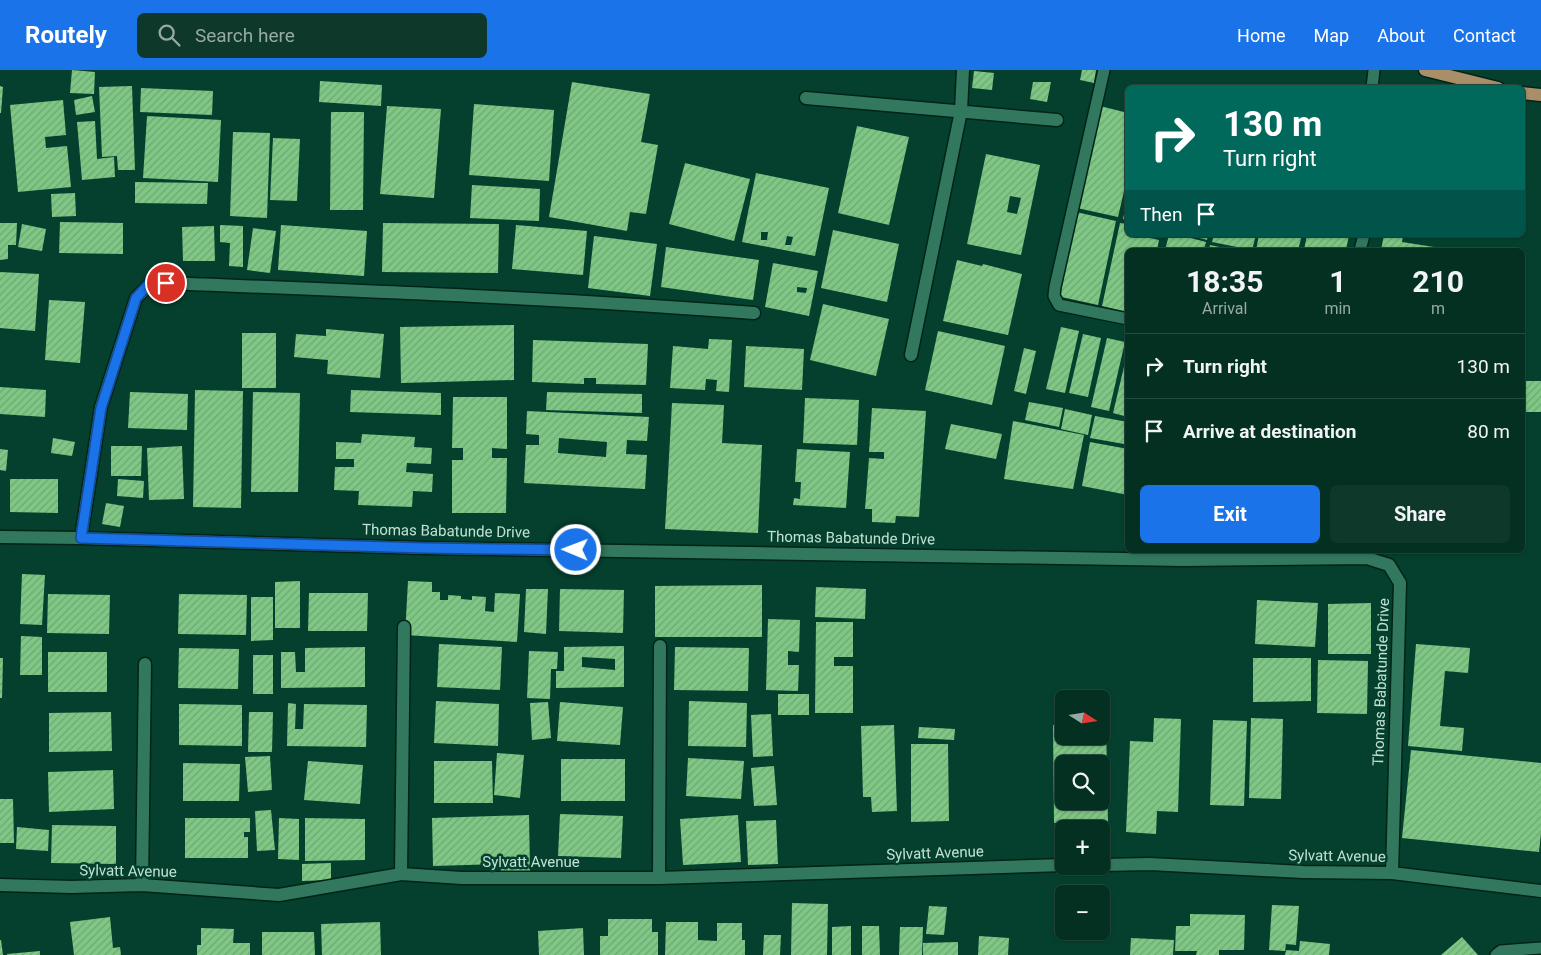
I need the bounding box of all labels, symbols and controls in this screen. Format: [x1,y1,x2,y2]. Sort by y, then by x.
search box [137,13,487,58]
text: Routely [25,21,107,49]
icon: search [155,21,183,49]
text: Search here [195,24,295,47]
text: Home [1237,25,1286,46]
text: Map [1314,25,1349,46]
text: About [1377,25,1425,46]
text: Contact [1453,25,1516,46]
text: 130 m [1223,104,1322,145]
icon: right [1140,105,1205,170]
text: Turn right [1223,146,1317,171]
icon: arrive [1192,200,1220,228]
text: Then [1140,203,1182,226]
pin [145,262,187,304]
text: 18:35 [1186,264,1263,299]
text: 1 [1329,264,1346,299]
text: 210 [1412,264,1464,299]
icon: arrive [152,269,180,297]
text: Arrival [1202,299,1247,318]
text: min [1324,299,1351,318]
text: m [1431,299,1445,318]
icon: right [1140,352,1168,380]
text: Turn right [1183,355,1267,378]
text: 130 m [1457,355,1510,378]
icon: arrive [1140,417,1168,445]
text: Arrive at destination [1183,420,1356,443]
text: 80 m [1467,420,1510,443]
button: Exit [1140,485,1320,543]
button: Share [1330,485,1510,543]
street label: Thomas Babatunde Drive [362,521,530,541]
position arrow [549,523,601,575]
street label: Thomas Babatunde Drive [767,528,935,548]
street label: Thomas Babatunde Drive [1369,598,1393,766]
north arrow [1055,690,1110,745]
map controls [1055,690,1110,940]
button: search [1055,755,1110,810]
button: + [1055,820,1110,875]
street label: Sylvatt Avenue [886,842,984,864]
street label: Sylvatt Avenue [1288,846,1386,866]
street label: Sylvatt Avenue [482,853,580,871]
street label: Sylvatt Avenue [79,861,177,881]
button: − [1055,885,1110,940]

